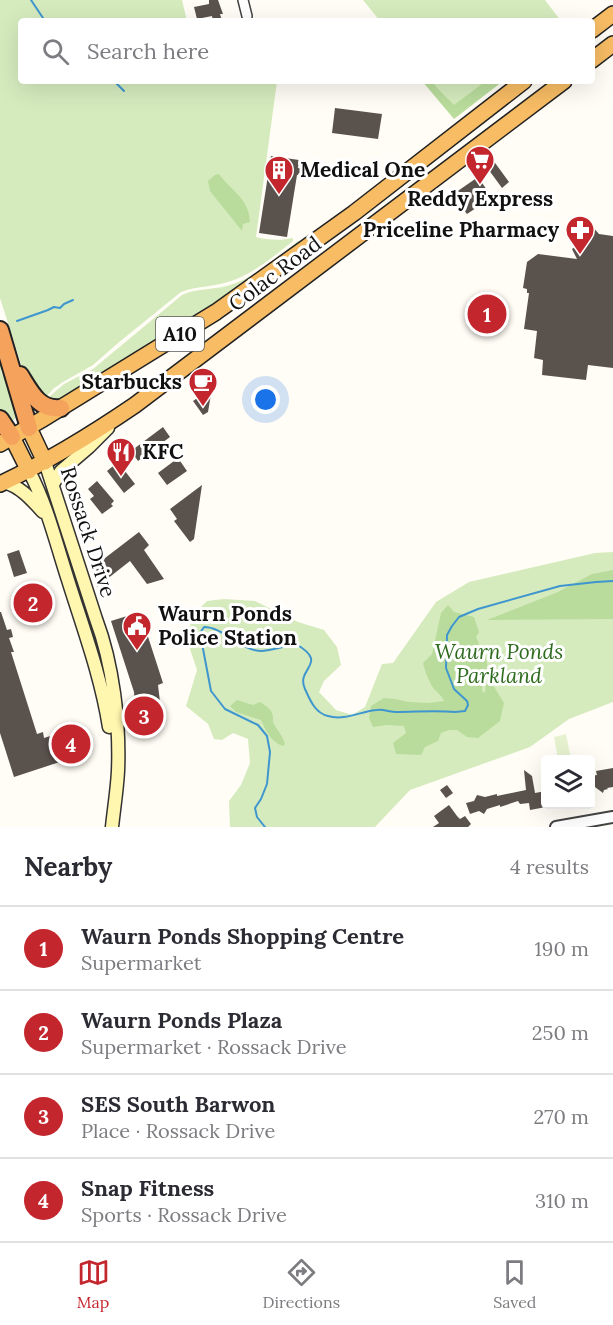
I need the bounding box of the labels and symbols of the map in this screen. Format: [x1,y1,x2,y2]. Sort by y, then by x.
supermarket icon: Reddy Express [464,144,496,186]
building icon: Medical One [263,154,295,196]
place label: Medical One [300,156,425,183]
place label: Reddy Express [407,185,553,212]
pharmacy icon: Priceline Pharmacy [564,214,596,256]
place label: Priceline Pharmacy [363,216,559,243]
street label: Colac Road [223,230,326,317]
pin: 1 [468,292,506,336]
road number: A10 [156,317,204,351]
cafe icon: Starbucks [187,366,219,408]
place label: Starbucks [81,368,182,395]
your location [251,385,280,414]
restaurant icon: KFC [105,436,137,478]
place label: KFC [142,438,184,465]
street label: Rossack Drive [55,463,122,601]
pin: 2 [14,580,52,626]
place label: Waurn Ponds Police Station [158,600,297,651]
public building icon: Waurn Ponds Police Station [121,610,153,652]
park label: Waurn Ponds Parkland [435,638,563,689]
pin: 3 [124,694,164,738]
pin: 4 [52,722,90,766]

